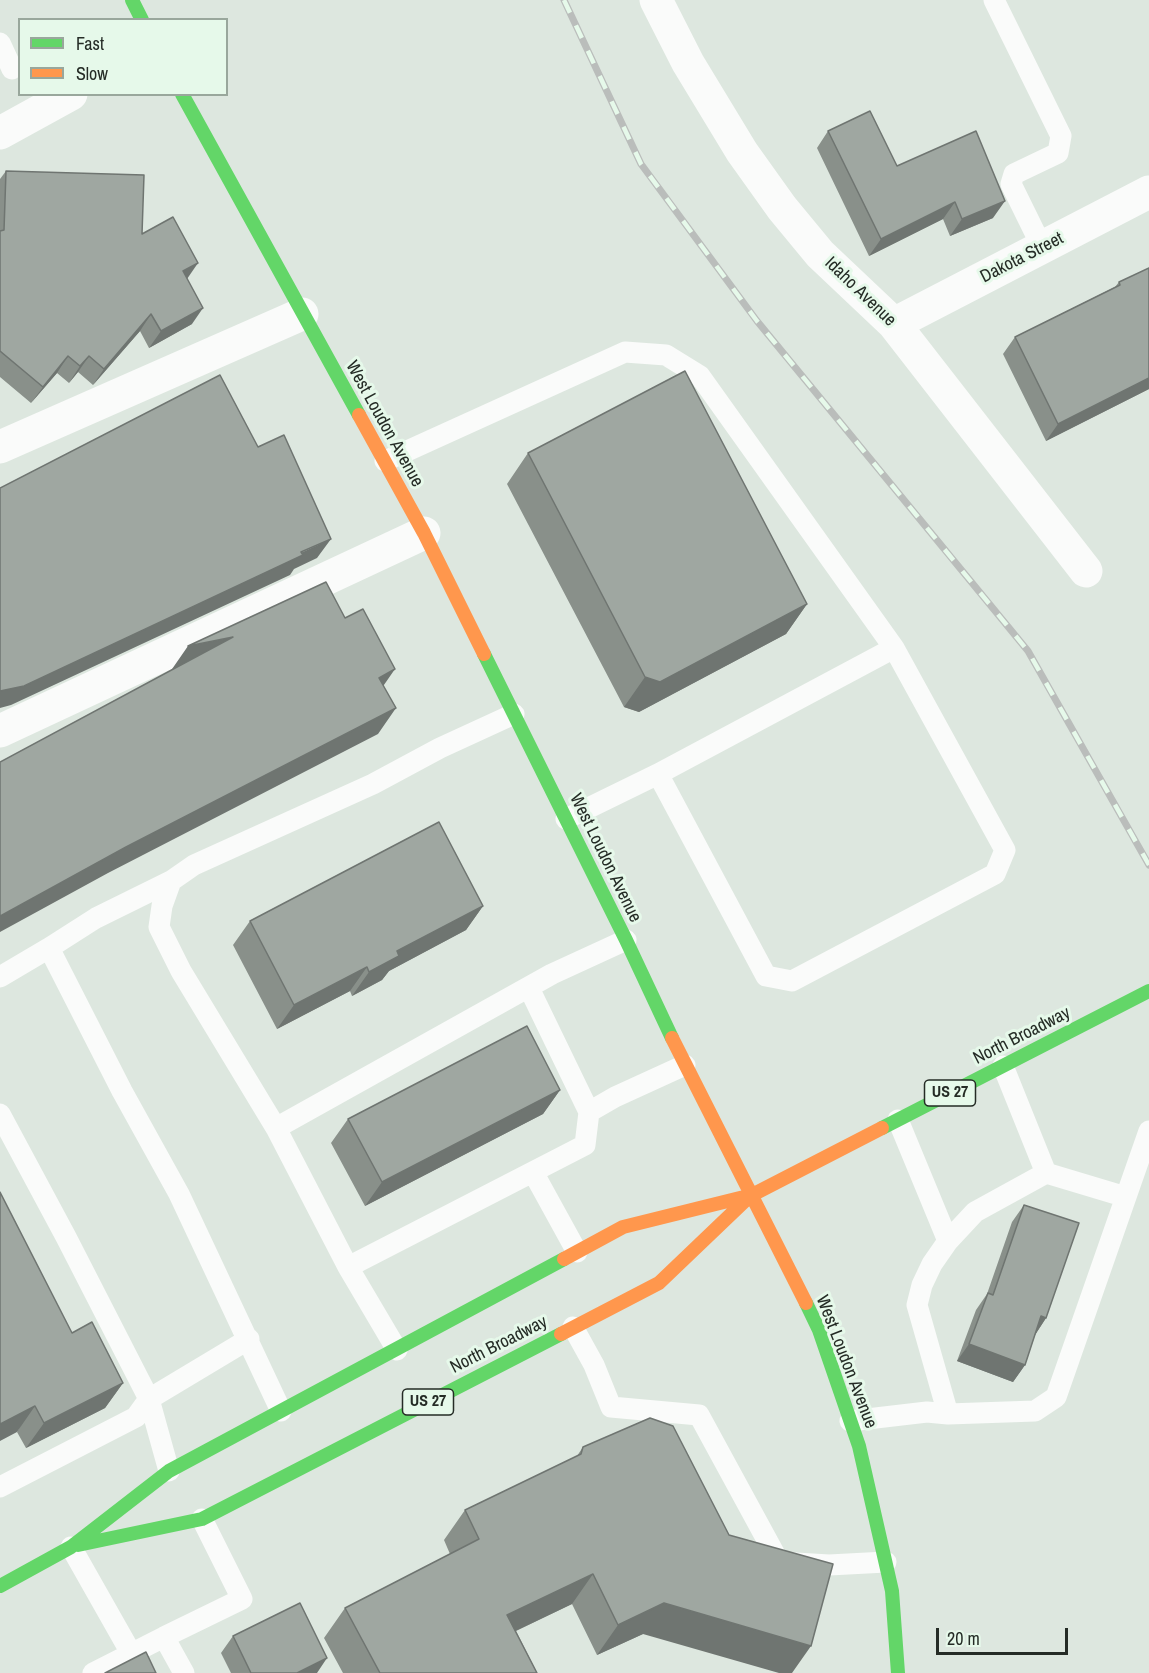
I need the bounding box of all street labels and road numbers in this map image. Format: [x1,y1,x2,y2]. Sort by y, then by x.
street label: Dakota Street [977,228,1067,288]
street label: Idaho Avenue [820,253,900,331]
street label: West Loudon Avenue [340,357,428,491]
street label: West Loudon Avenue [564,790,646,926]
street label: North Broadway [970,1002,1074,1070]
road number: US 27 [924,1080,976,1106]
street label: West Loudon Avenue [811,1292,881,1432]
street label: North Broadway [447,1311,551,1379]
road number: US 27 [402,1389,454,1415]

